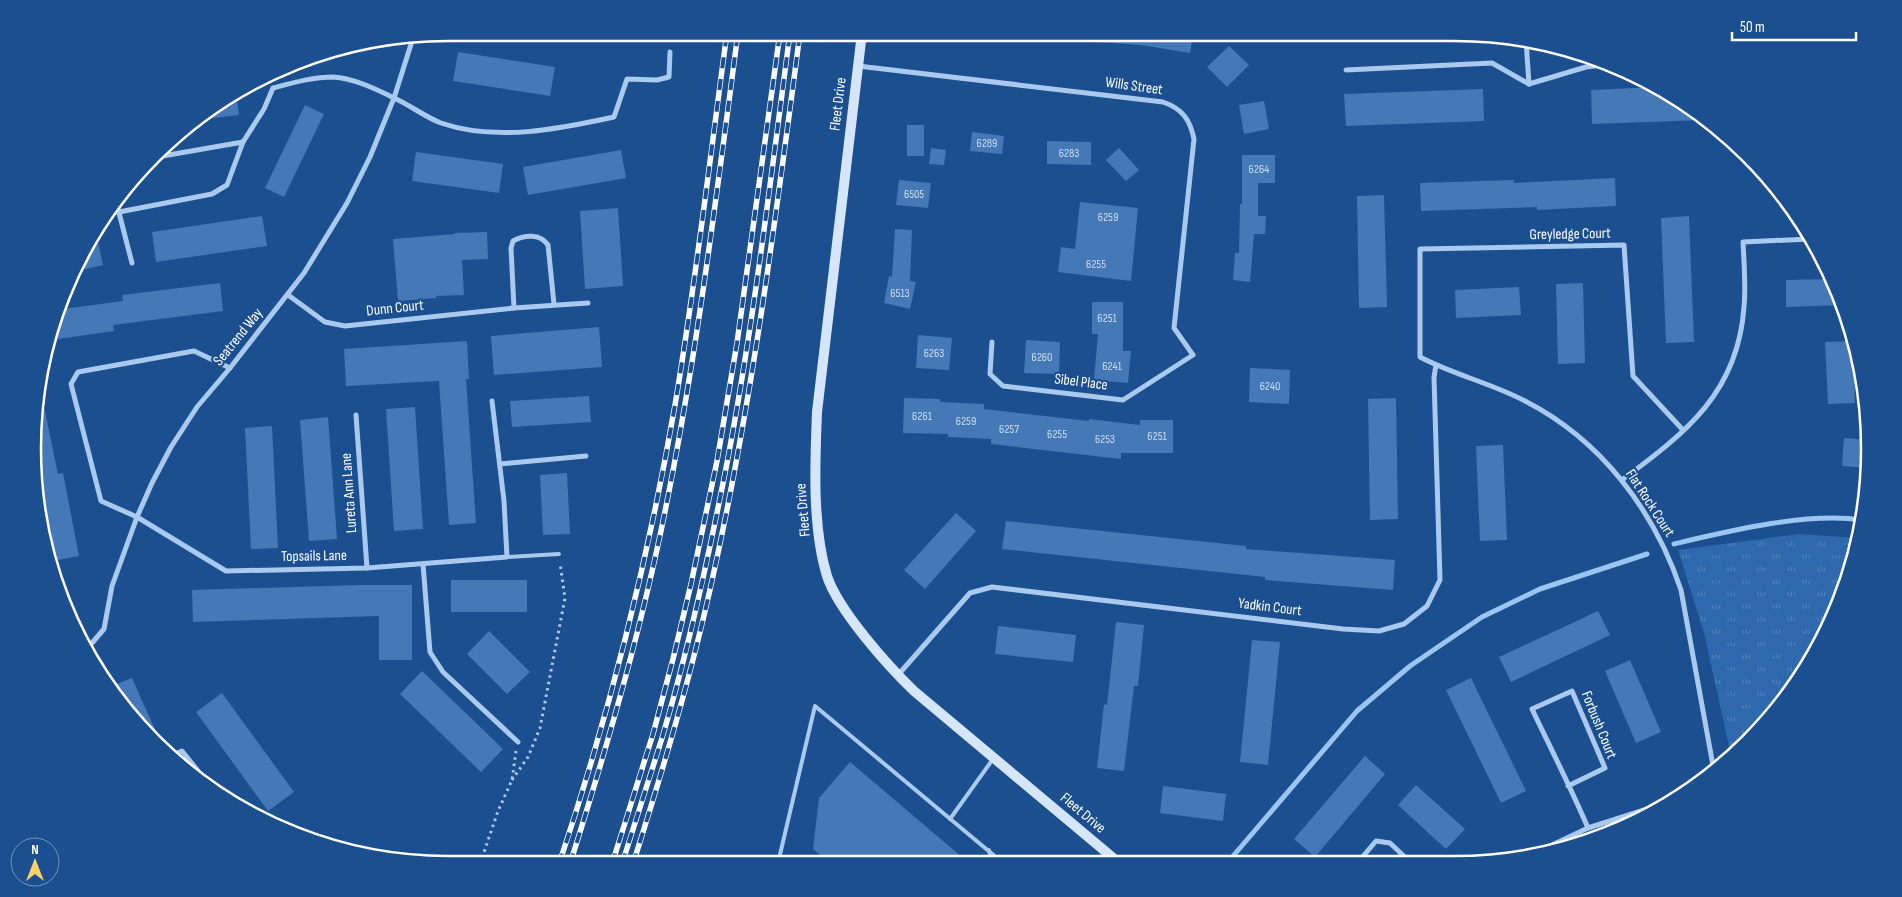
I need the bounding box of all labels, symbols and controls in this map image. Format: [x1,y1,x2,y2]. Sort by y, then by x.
scale bar [1732,10,1856,42]
text: 50 m [1740,18,1765,37]
street label: Wills Street [1104,73,1164,99]
street label: Fleet Drive [825,76,851,132]
house number: 6289 [977,136,997,151]
house number: 6283 [1059,146,1079,161]
house number: 6264 [1249,162,1269,177]
house number: 6505 [904,187,924,202]
house number: 6259 [1098,210,1118,225]
street label: Greyledge Court [1529,224,1611,244]
house number: 6255 [1086,257,1106,272]
house number: 6513 [890,286,910,301]
street label: Dunn Court [365,295,425,320]
street label: Seatrend Way [209,304,267,370]
house number: 6251 [1097,311,1117,326]
house number: 6263 [924,346,944,361]
house number: 6260 [1032,350,1052,365]
house number: 6241 [1102,359,1123,374]
street label: Sibel Place [1053,369,1109,395]
house number: 6240 [1260,379,1280,394]
house number: 6261 [912,409,933,424]
house number: 6259 [956,414,976,429]
house number: 6257 [999,422,1019,437]
house number: 6255 [1047,427,1067,442]
house number: 6251 [1147,429,1167,444]
house number: 6253 [1095,432,1115,447]
street label: Lureta Ann Lane [337,452,361,534]
street label: Flat Rock Court [1621,466,1679,541]
street label: Fleet Drive [791,482,815,538]
street label: Topsails Lane [281,546,347,566]
street label: Yadkin Court [1237,594,1303,620]
street label: Forbush Court [1577,688,1621,762]
street label: Fleet Drive [1056,788,1110,838]
north arrow [10,837,60,887]
text: N [31,841,39,858]

